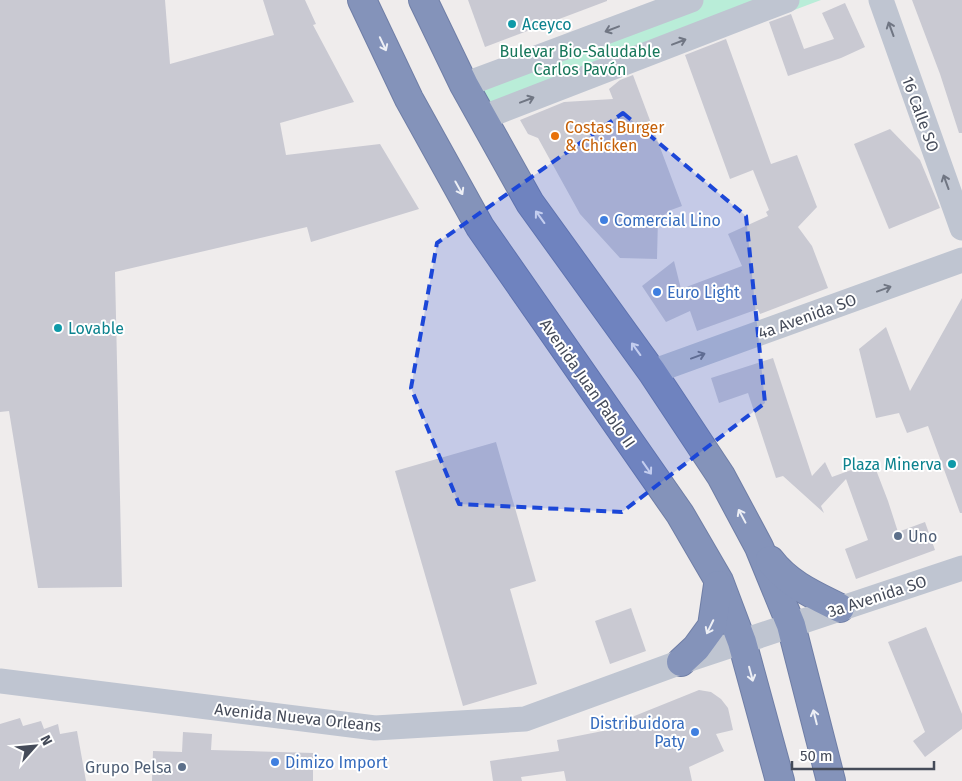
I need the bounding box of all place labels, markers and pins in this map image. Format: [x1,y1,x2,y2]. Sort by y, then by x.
place label: Aceyco [522,15,572,34]
marker: Aceyco [506,18,518,30]
place label: Costas Burger & Chicken [565,118,665,155]
marker: Costas Burger & Chicken [549,130,561,142]
place label: Comercial Lino [614,211,721,230]
marker: Comercial Lino [598,214,610,226]
place label: Euro Light [667,283,740,302]
marker: Euro Light [651,286,663,298]
place label: Lovable [68,319,124,338]
marker: Lovable [52,322,64,334]
place label: Plaza Minerva [842,455,942,474]
marker: Plaza Minerva [946,458,958,470]
place label: Uno [908,527,937,546]
marker: Uno [892,530,904,542]
place label: Distribuidora Paty [590,714,685,751]
marker: Distribuidora Paty [689,726,701,738]
place label: Dimizo Import [285,753,388,772]
marker: Dimizo Import [269,756,281,768]
place label: Grupo Pelsa [85,758,172,777]
marker: Grupo Pelsa [176,761,188,773]

